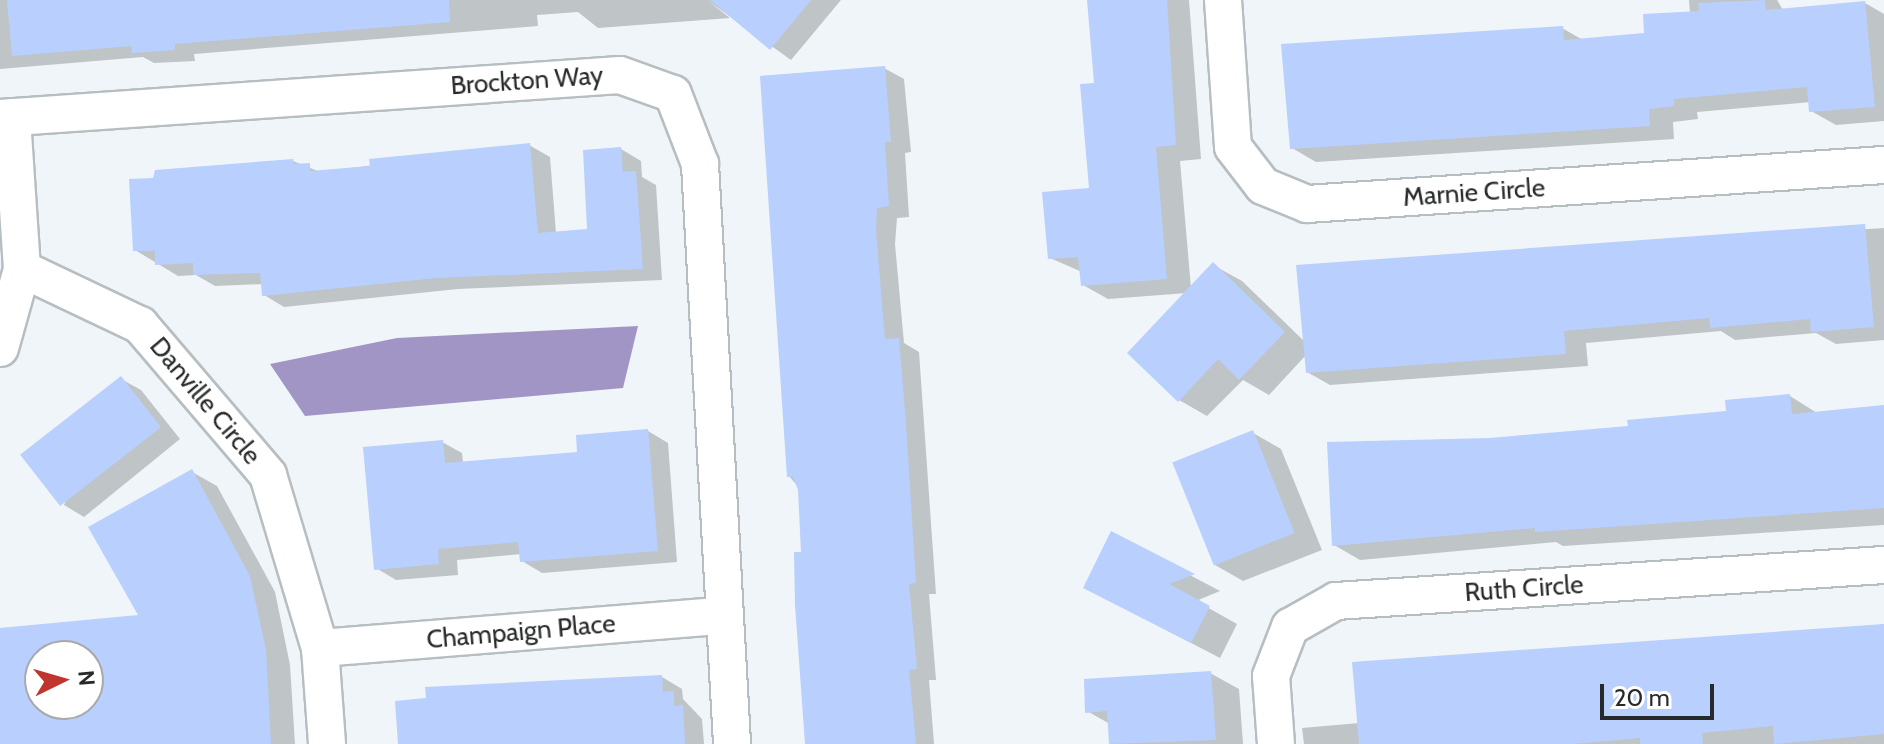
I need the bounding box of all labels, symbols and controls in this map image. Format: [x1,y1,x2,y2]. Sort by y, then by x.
street label: Brockton Way [450,60,604,102]
street label: Marnie Circle [1402,172,1546,214]
street label: Danville Circle [143,331,267,471]
street label: Ruth Circle [1464,569,1584,609]
street label: Champaign Place [425,608,617,656]
north arrow [24,640,104,720]
scale bar [1604,668,1718,718]
text: N [72,669,101,687]
text: 20 m [1614,683,1670,712]

